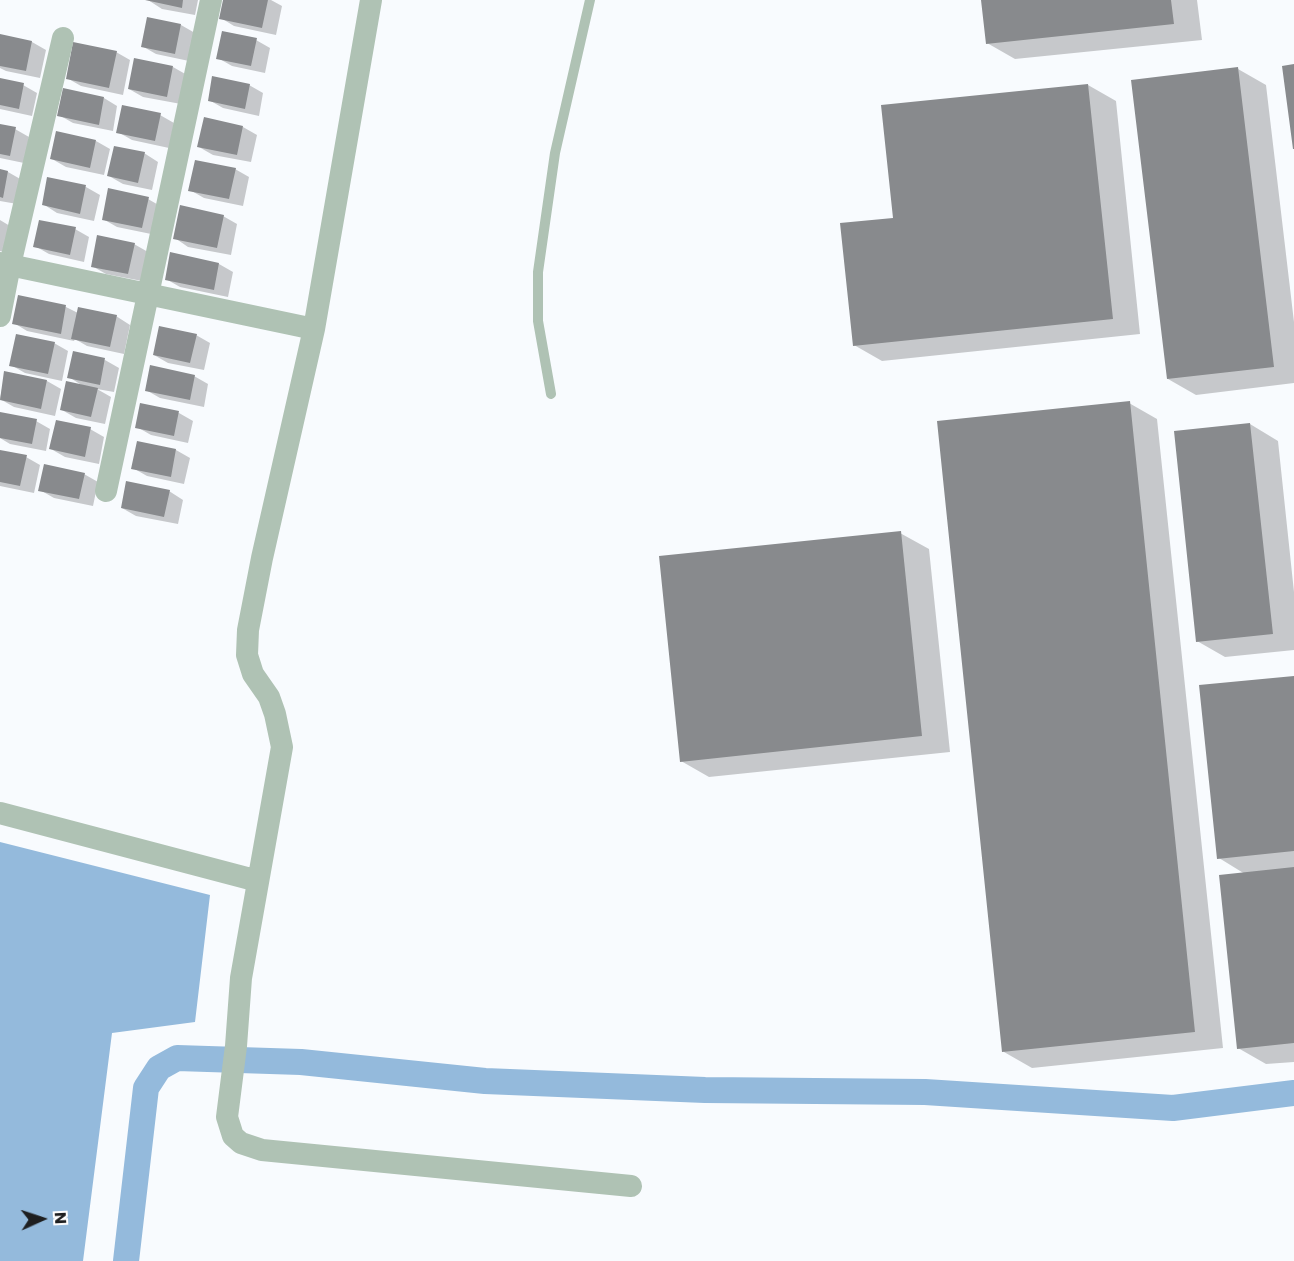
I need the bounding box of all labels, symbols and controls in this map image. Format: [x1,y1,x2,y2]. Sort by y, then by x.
north arrow [12,1189,72,1249]
text: N [49,1211,72,1225]

